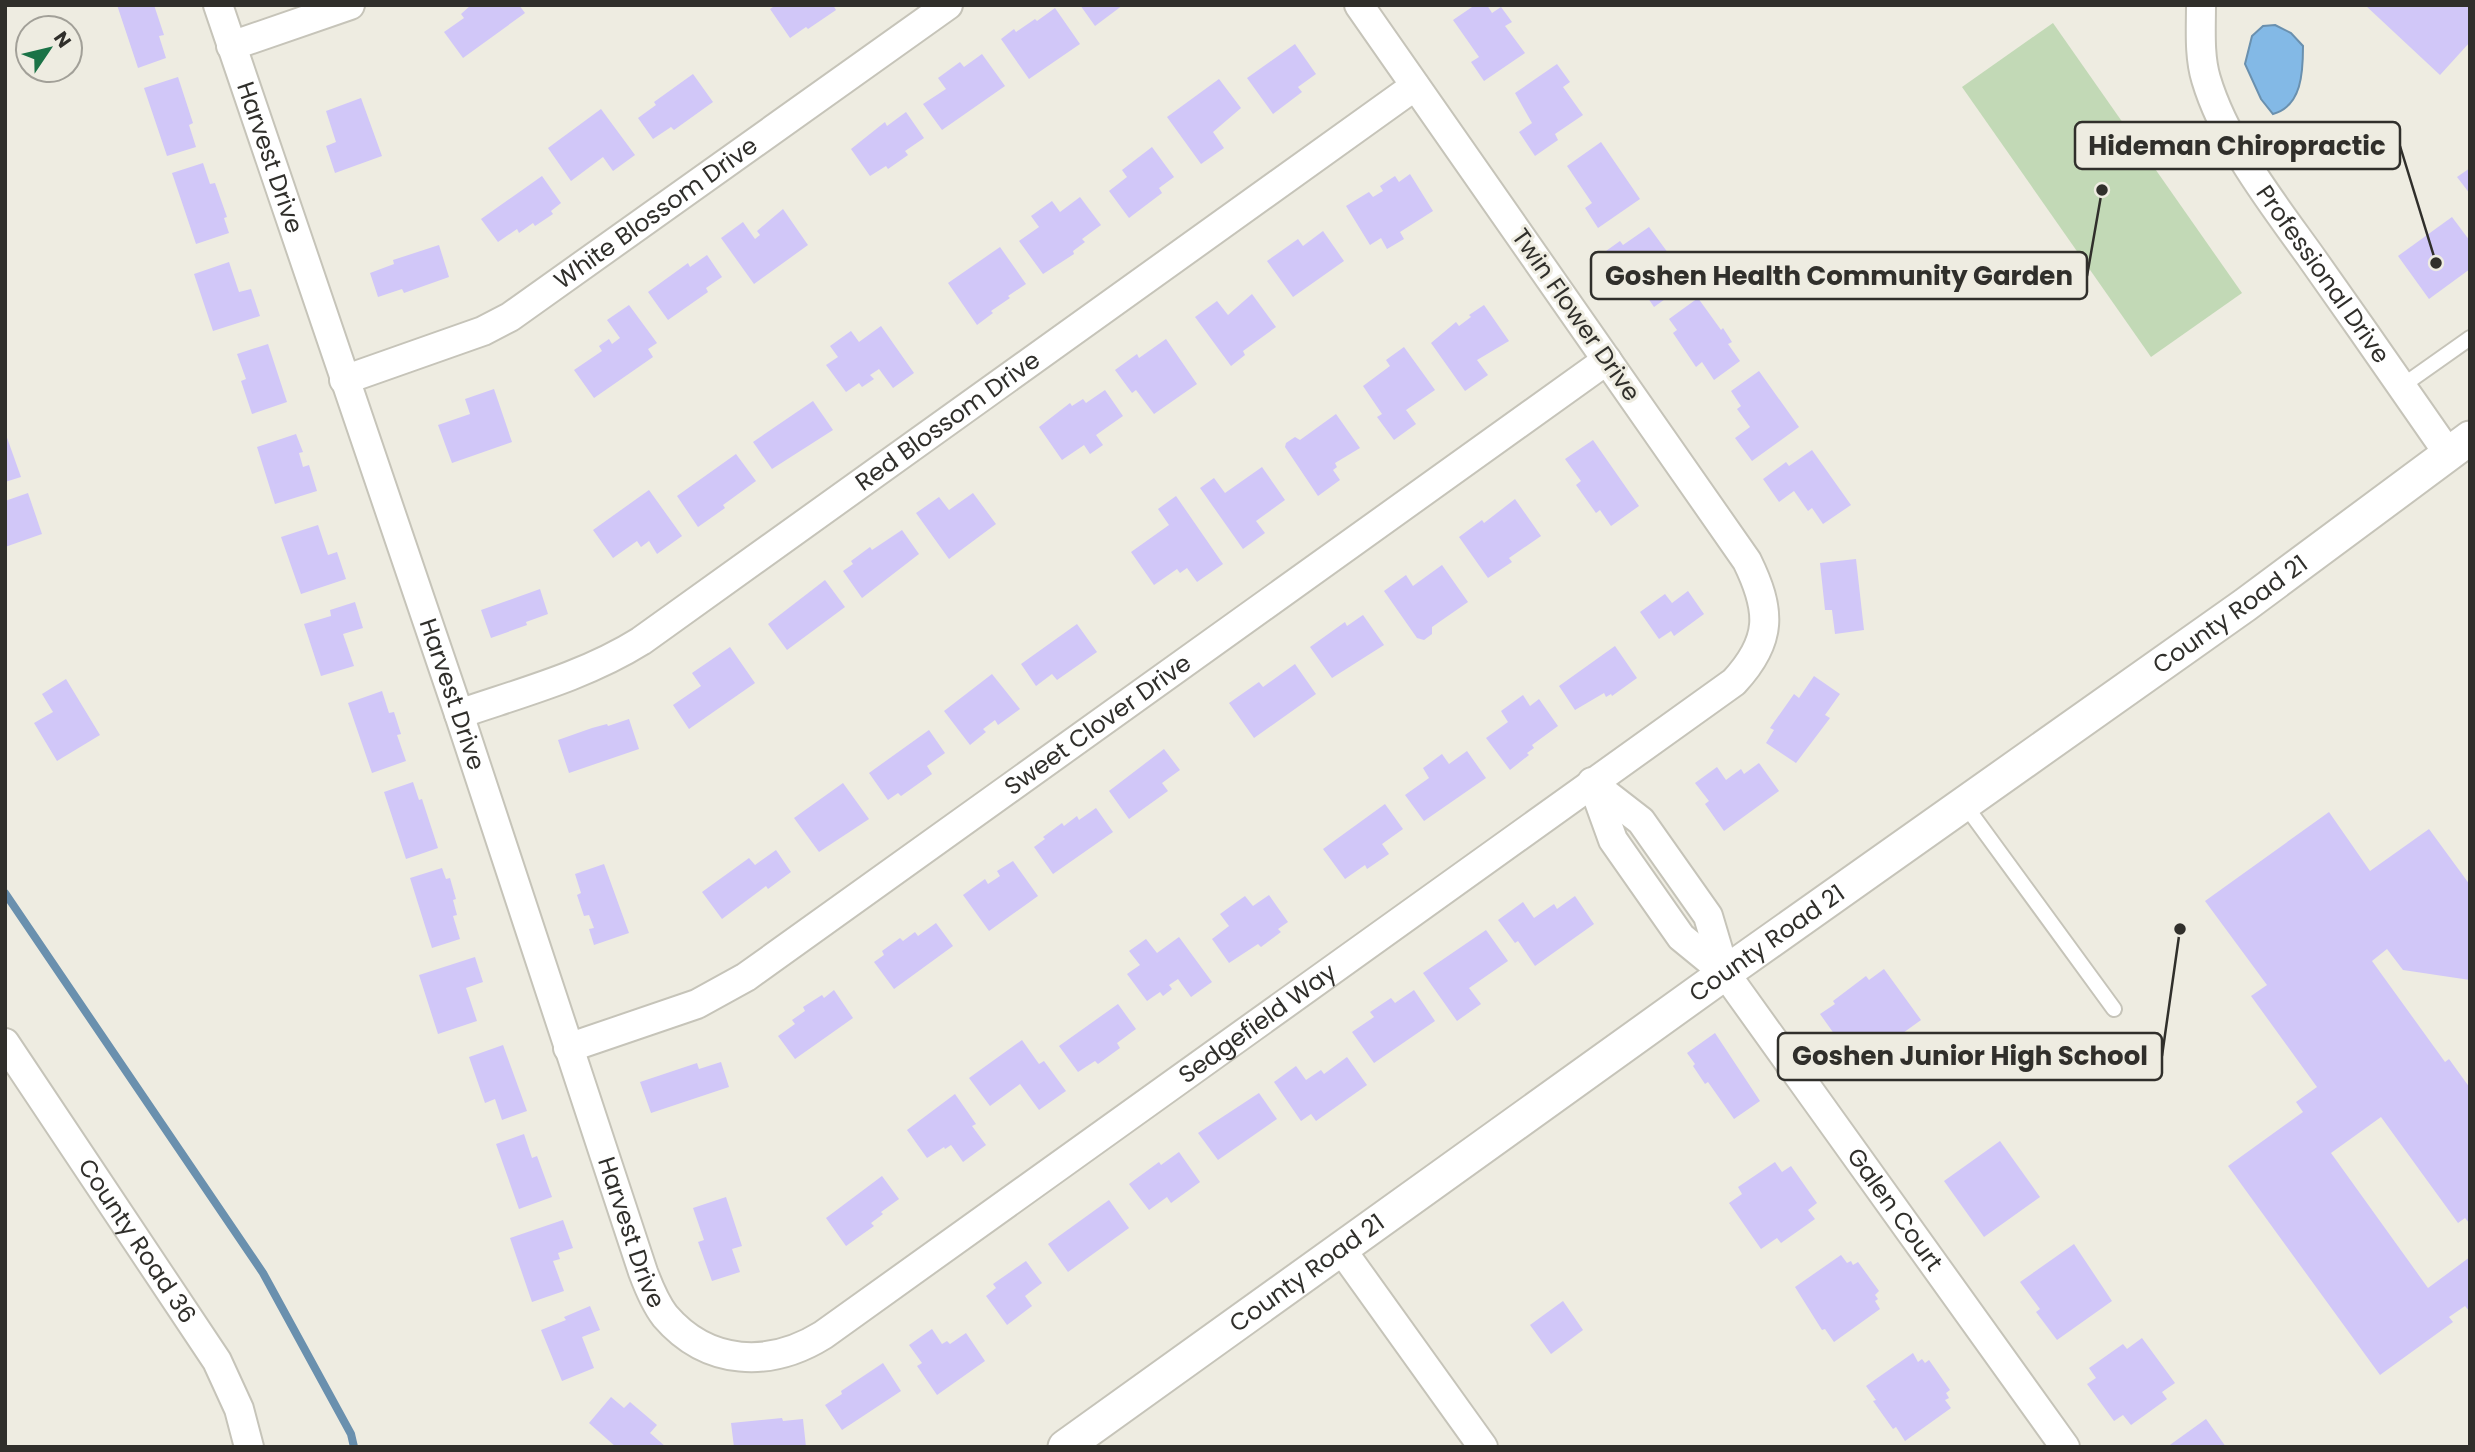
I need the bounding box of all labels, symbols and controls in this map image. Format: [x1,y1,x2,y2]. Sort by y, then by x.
north arrow [14,14,84,84]
text: N [47,26,78,53]
street label: Harvest Drive [229,77,311,237]
callout: Hideman Chiropractic [2075,122,2400,169]
text: Hideman Chiropractic [2088,128,2386,164]
street label: White Blossom Drive [547,129,764,296]
street label: Professional Drive [2249,178,2398,370]
street label: Twin Flower Drive [1504,222,1648,408]
callout: Goshen Health Community Garden [1591,252,2087,299]
text: Goshen Health Community Garden [1605,258,2073,294]
street label: Red Blossom Drive [848,343,1046,498]
street label: County Road 21 [2146,547,2314,681]
street label: Harvest Drive [412,614,493,774]
street label: Sweet Clover Drive [997,646,1197,803]
street label: County Road 21 [1682,876,1851,1010]
street label: Sedgefield Way [1172,955,1343,1091]
callout: Goshen Junior High School [1778,1033,2162,1080]
text: Goshen Junior High School [1792,1038,2148,1074]
street label: Galen Court [1840,1141,1951,1277]
street label: County Road 36 [71,1152,204,1330]
street label: Harvest Drive [590,1152,673,1314]
street label: County Road 21 [1223,1206,1391,1340]

